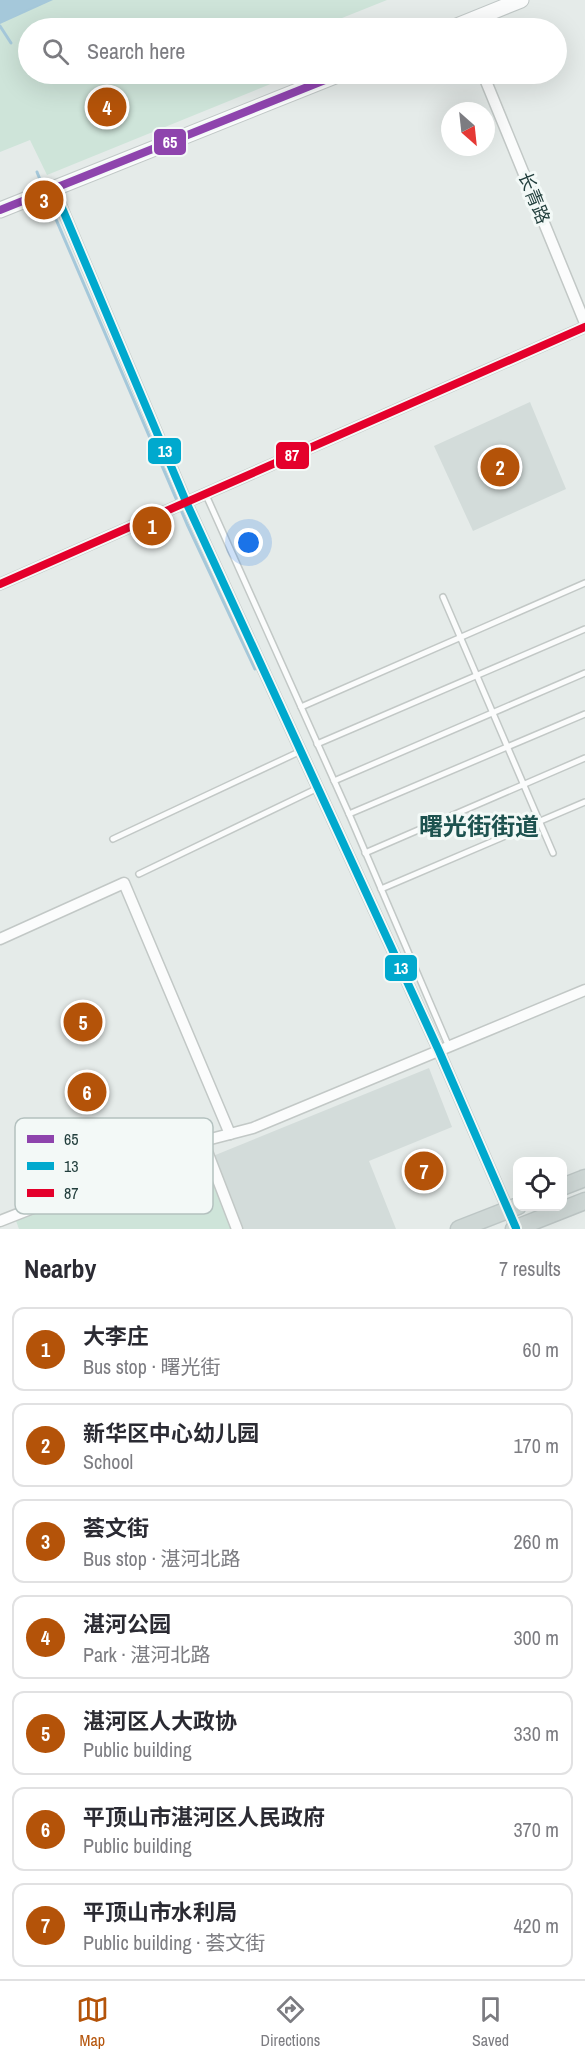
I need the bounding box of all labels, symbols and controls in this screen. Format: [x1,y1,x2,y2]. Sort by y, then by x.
search box [18,18,567,84]
icon: search [39,35,72,68]
text: Search here [87,36,185,66]
pin: 4 [88,84,126,130]
north arrow [441,102,495,156]
line badge: 65 [153,128,187,156]
text: 65 [163,131,177,153]
street label: 长青路 [513,168,556,228]
pin: 3 [24,178,63,222]
line badge: 13 [147,437,182,465]
text: 13 [158,440,172,462]
line badge: 87 [275,441,310,470]
text: 87 [285,444,299,466]
pin: 2 [480,444,520,490]
pin: 1 [132,504,172,548]
your location [234,528,263,557]
district label: 曙光街街道 [419,810,539,842]
line badge: 13 [384,954,418,982]
text: 13 [394,957,408,979]
pin: 5 [64,1000,103,1044]
pin: 6 [68,1070,106,1114]
legend [15,1118,213,1214]
text: 65 [64,1128,79,1150]
pin: 7 [404,1148,444,1194]
text: 13 [64,1155,79,1177]
map controls [513,1157,567,1211]
button: locate [513,1157,567,1211]
text: 87 [64,1182,79,1204]
text: Nearby [24,1251,96,1286]
text: 7 results [499,1255,561,1282]
text: 大李庄 [83,1321,149,1351]
text: 1 [41,1336,50,1363]
text: 60 m [523,1336,559,1363]
text: Bus stop · 曙光街 [83,1353,221,1380]
text: 新华区中心幼儿园 [83,1418,259,1448]
text: 2 [41,1432,50,1459]
text: 170 m [513,1432,559,1459]
text: School [83,1448,133,1475]
text: 荟文街 [83,1513,149,1543]
text: 3 [41,1528,50,1555]
text: 260 m [513,1528,559,1555]
text: Bus stop · 湛河北路 [83,1545,241,1572]
text: 湛河公园 [83,1609,171,1639]
text: 4 [41,1624,50,1651]
text: 300 m [513,1624,559,1651]
text: Park · 湛河北路 [83,1641,210,1668]
text: 湛河区人大政协 [83,1706,237,1736]
text: 5 [41,1720,50,1747]
text: 330 m [513,1720,559,1747]
text: Public building [83,1736,192,1763]
text: 平顶山市湛河区人民政府 [83,1802,325,1832]
text: 6 [41,1816,50,1843]
text: 370 m [513,1816,559,1843]
text: Public building [83,1832,192,1859]
text: 平顶山市水利局 [83,1897,237,1927]
text: 7 [41,1912,50,1939]
text: 420 m [513,1912,559,1939]
text: Public building · 荟文街 [83,1929,265,1956]
tab: Map [76,1993,109,2051]
tab: Directions [260,1993,320,2051]
tab: Saved [472,1993,509,2051]

